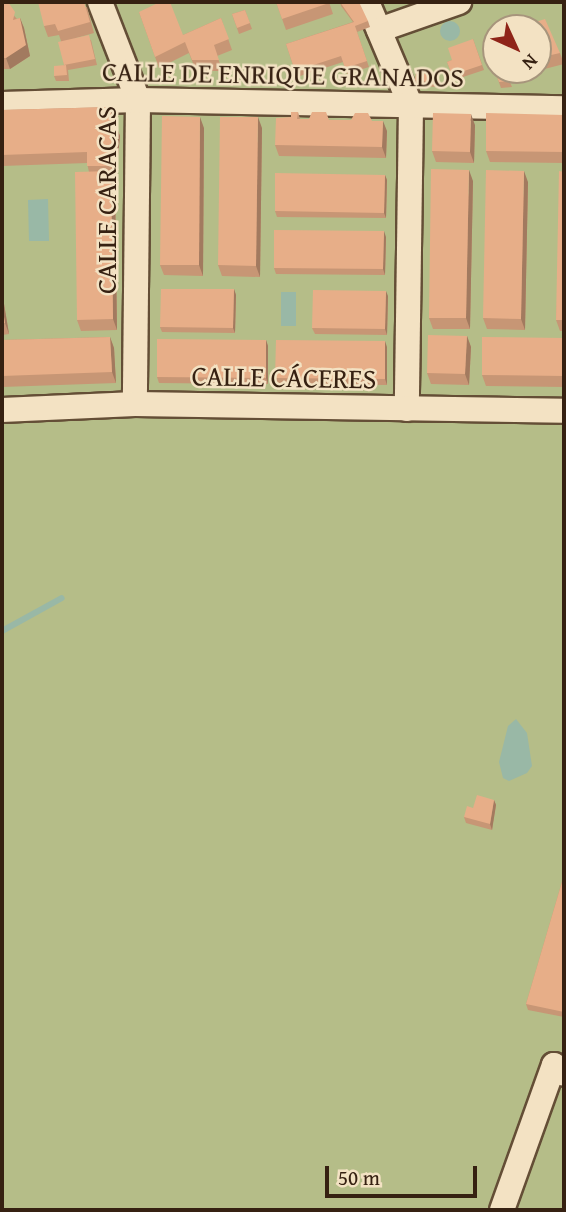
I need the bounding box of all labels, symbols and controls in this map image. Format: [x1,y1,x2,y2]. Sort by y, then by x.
north arrow [482,14,552,84]
text: N [516,48,545,77]
street label: CALLE DE ENRIQUE GRANADOS [102,54,464,94]
street label: CALLE CARACAS [89,106,123,294]
street label: CALLE CÁCERES [191,359,377,395]
scale bar [328,1152,480,1196]
text: 50 m [338,1162,380,1193]

